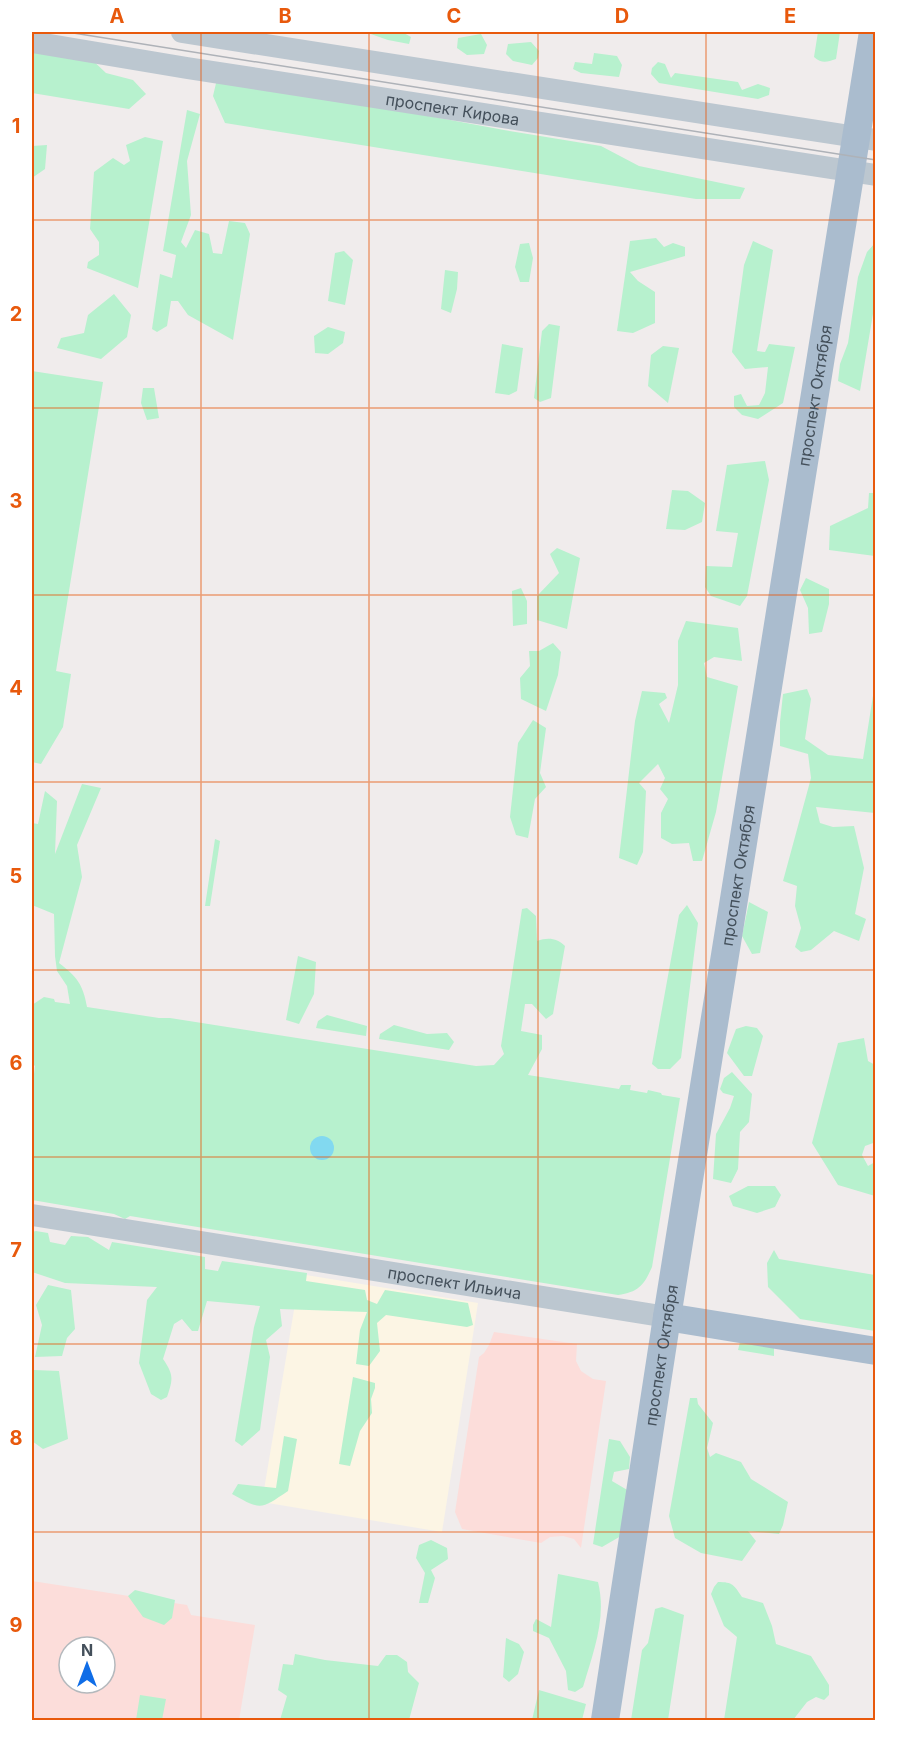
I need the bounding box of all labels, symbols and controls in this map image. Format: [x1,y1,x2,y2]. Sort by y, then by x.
text: A [110,4,125,28]
text: B [278,4,292,28]
text: C [447,4,461,28]
text: D [615,4,629,28]
text: E [784,4,796,28]
street label: проспект Кирова [384,89,521,129]
text: 1 [12,114,20,138]
text: 2 [10,302,22,326]
street label: проспект Октября [794,323,836,468]
text: 3 [10,489,22,513]
text: 4 [9,676,23,700]
street label: проспект Октября [717,803,759,947]
text: 5 [10,864,22,888]
text: 6 [10,1051,23,1075]
text: 7 [10,1238,22,1262]
street label: проспект Ильича [386,1262,523,1303]
street label: проспект Октября [640,1283,682,1427]
text: 8 [9,1426,23,1450]
text: 9 [10,1613,23,1637]
north arrow [57,1635,117,1695]
text: N [81,1640,93,1660]

